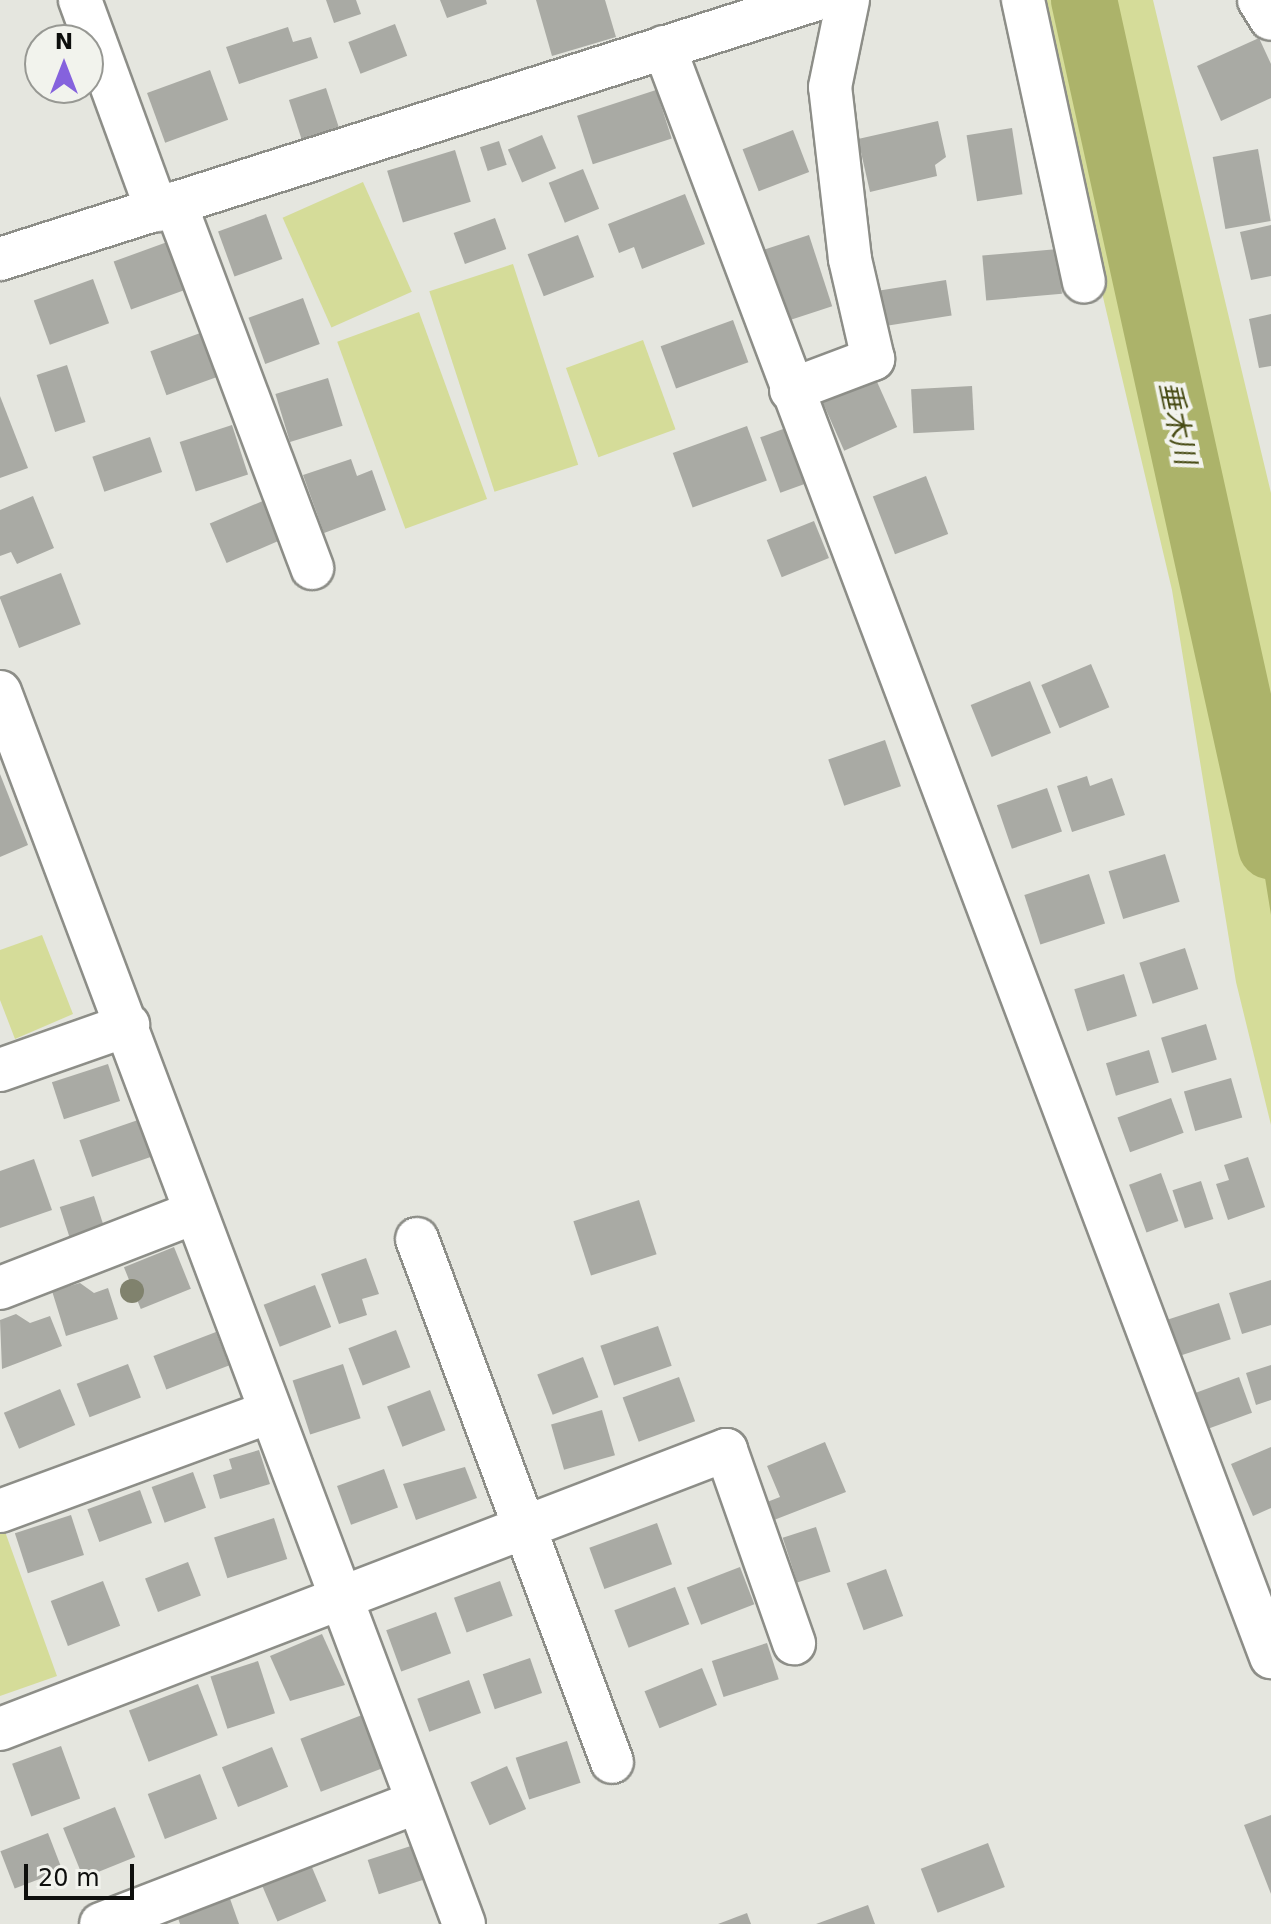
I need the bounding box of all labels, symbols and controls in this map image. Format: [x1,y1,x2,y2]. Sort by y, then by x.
north arrow [24,24,104,104]
text: N [55,29,73,54]
water label: 垂木川 [1152,378,1202,468]
scale bar [28,1848,138,1898]
text: 20 m [38,1864,100,1892]

